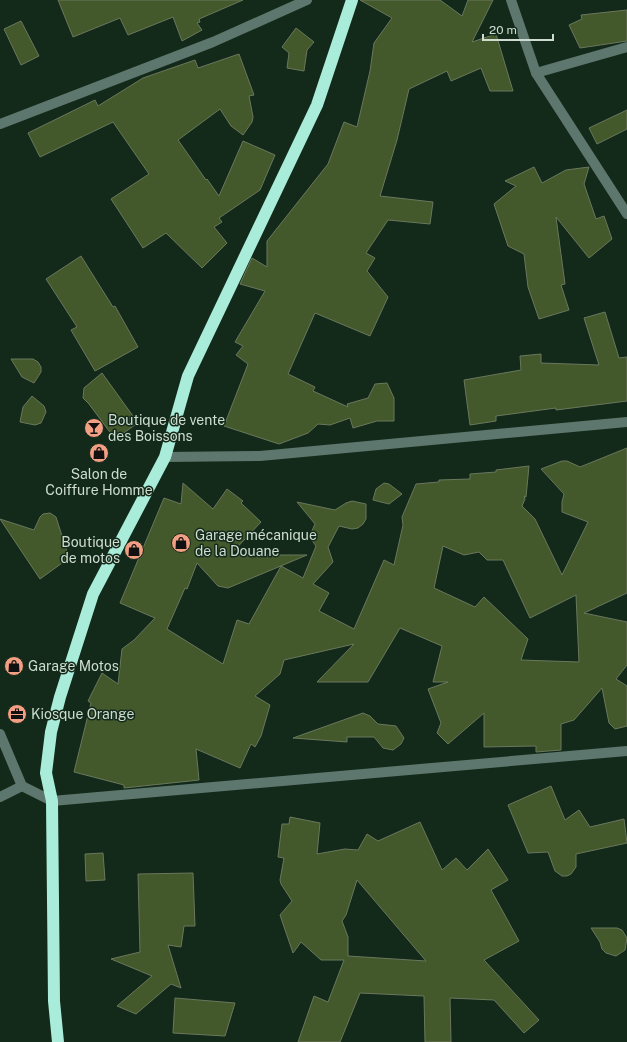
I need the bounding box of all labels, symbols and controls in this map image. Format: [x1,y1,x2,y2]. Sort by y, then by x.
scale bar [483,16,553,42]
text: 20 m [489,23,517,37]
place label: Boutique de vente des Boissons [108,412,225,444]
bar icon: Boutique de vente des Boissons [83,417,105,439]
shop icon: Salon de Coiffure Homme [88,442,110,464]
place label: Salon de Coiffure Homme [45,466,153,498]
place label: Garage mécanique de la Douane [195,527,317,559]
shop icon: Garage mécanique de la Douane [170,532,192,554]
place label: Boutique de motos [60,534,120,566]
shop icon: Boutique de motos [123,539,145,561]
shop icon: Garage Motos [3,655,25,677]
place label: Garage Motos [28,658,119,674]
office icon: Kiosque Orange [6,703,28,725]
place label: Kiosque Orange [31,706,134,722]

